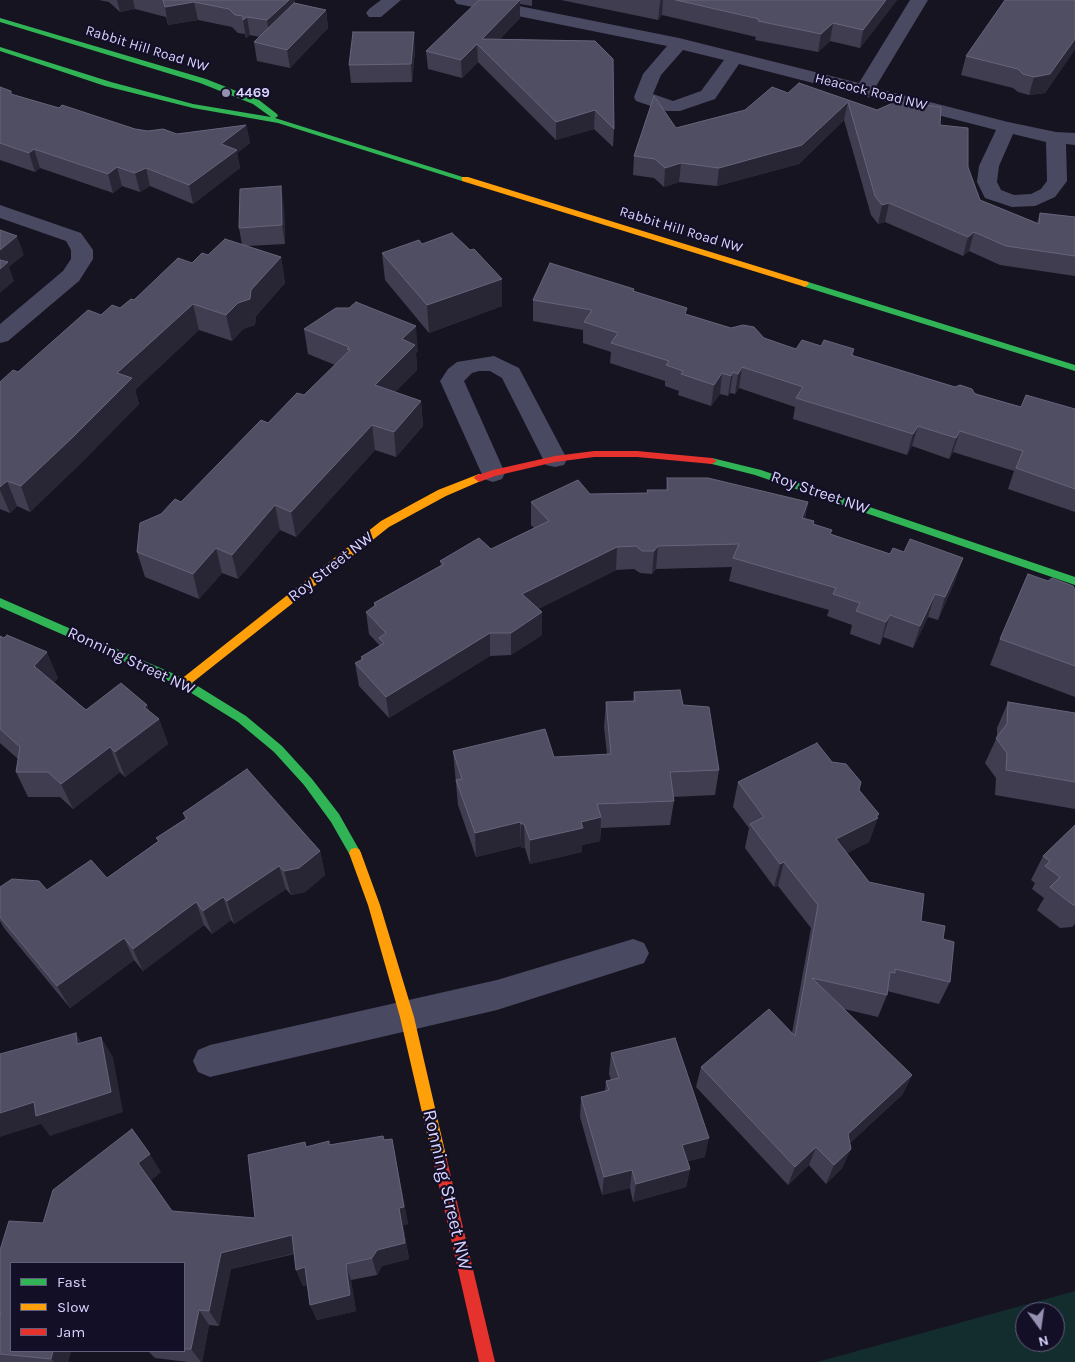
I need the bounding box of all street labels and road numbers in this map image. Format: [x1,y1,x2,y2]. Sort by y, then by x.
street label: Rabbit Hill Road NW [83,22,211,76]
street label: Heacock Road NW [813,70,929,114]
street label: Rabbit Hill Road NW [617,203,745,257]
street label: Roy Street NW [768,467,872,519]
street label: Roy Street NW [285,528,377,606]
street label: Ronning Street NW [64,623,198,699]
street label: Ronning Street NW [417,1108,477,1272]

